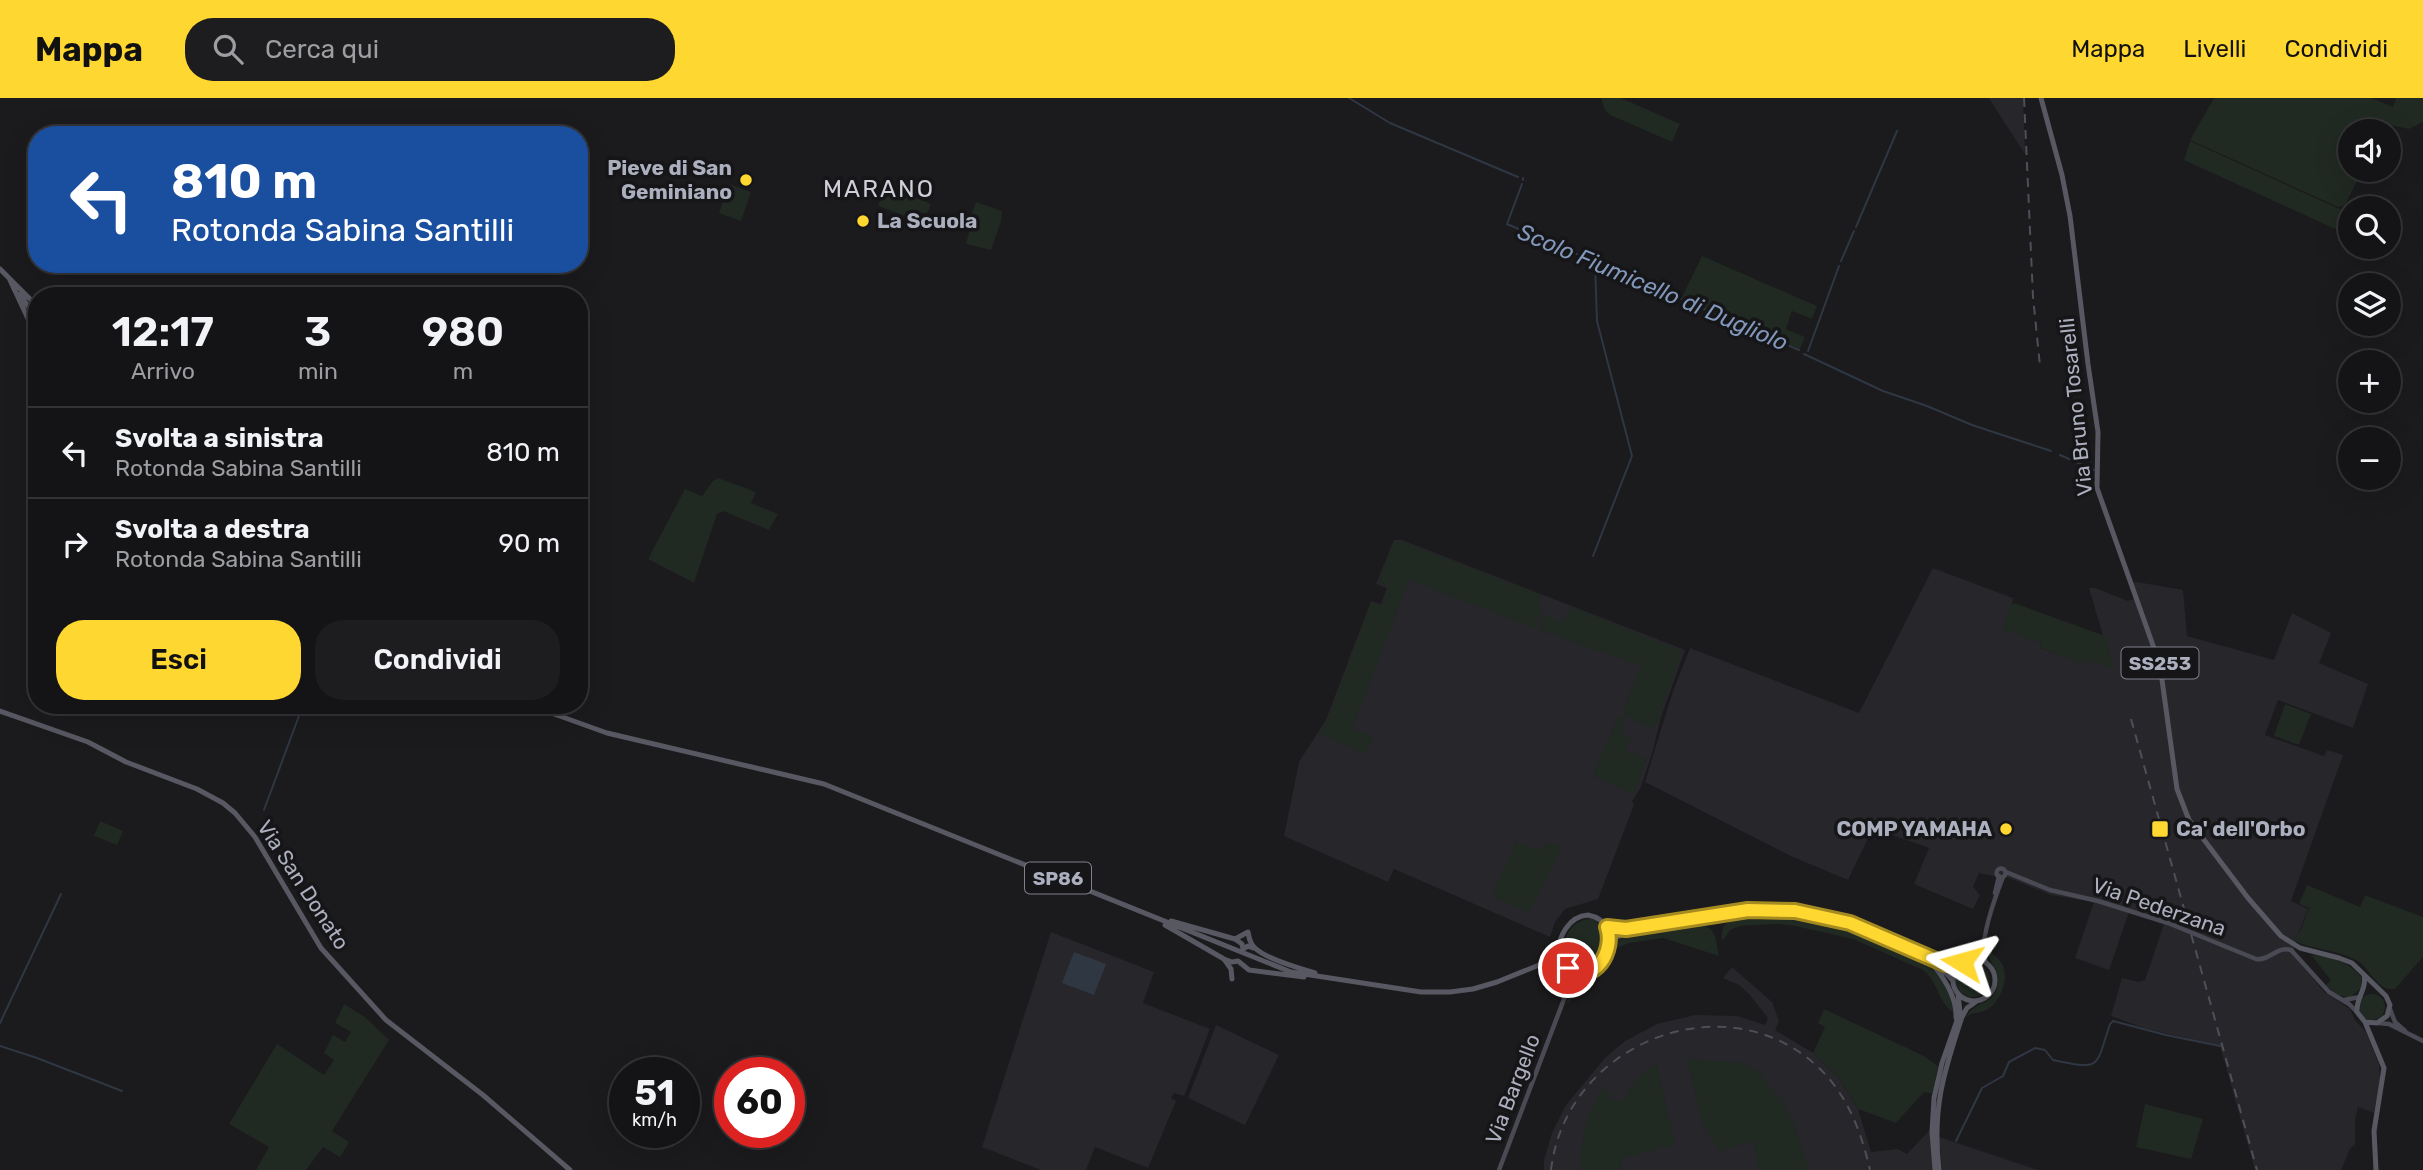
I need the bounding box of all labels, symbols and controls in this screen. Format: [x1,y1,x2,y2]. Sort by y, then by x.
search box [185,18,675,81]
text: Mappa [35,30,143,69]
icon: search [209,30,247,68]
text: Cerca qui [265,34,379,65]
text: Mappa [2071,35,2145,63]
text: Livelli [2183,35,2246,63]
text: Condividi [2284,35,2388,63]
map controls [2338,119,2401,490]
button: sound [2338,119,2401,182]
text: 810 m [171,152,317,210]
icon: left [56,154,147,245]
place label: Pieve di San Geminiano [607,155,732,204]
marker: Pieve di San Geminiano [738,172,754,188]
district label: MARANO [823,175,935,203]
button: search [2338,196,2401,259]
place label: La Scuola [877,208,977,233]
text: Rotonda Sabina Santilli [171,211,514,249]
marker: La Scuola [855,213,871,229]
water label: Scolo Fiumicello di Dugliolo [1514,217,1792,357]
button: layers [2338,273,2401,336]
text: 12:17 [112,307,214,357]
text: 3 [304,307,331,357]
text: 980 [422,307,504,357]
street label: Via Bruno Tosarelli [2054,317,2097,497]
button: + [2338,350,2401,413]
text: Arrivo [131,357,195,385]
text: min [298,357,338,385]
text: m [453,357,473,385]
text: Svolta a sinistra [115,423,324,454]
button: − [2338,427,2401,490]
icon: left [56,434,94,472]
text: 810 m [486,437,560,468]
text: Rotonda Sabina Santilli [115,454,362,482]
text: Svolta a destra [115,514,310,545]
icon: right [56,525,94,563]
text: 90 m [499,528,560,559]
text: Rotonda Sabina Santilli [115,545,362,573]
button: Esci [56,620,301,700]
button: Condividi [315,620,560,700]
road number: SS253 [2122,648,2198,678]
street label: Via San Donato [252,815,354,954]
place label: COMP YAMAHA [1837,816,1992,841]
place label: Ca' dell'Orbo [2176,816,2306,841]
marker: Ca' dell'Orbo [2150,819,2170,839]
marker: COMP YAMAHA [1998,821,2014,837]
road number: SP86 [1025,862,1091,894]
street label: Via Pederzana [2089,872,2229,941]
position arrow [1925,925,1999,999]
pin [1538,938,1598,998]
icon: arrive [1549,949,1587,987]
street label: Via Bargello [1480,1030,1545,1147]
speed limit sign: 60 [714,1057,805,1148]
text: 51 [635,1072,674,1114]
text: km/h [632,1109,677,1131]

